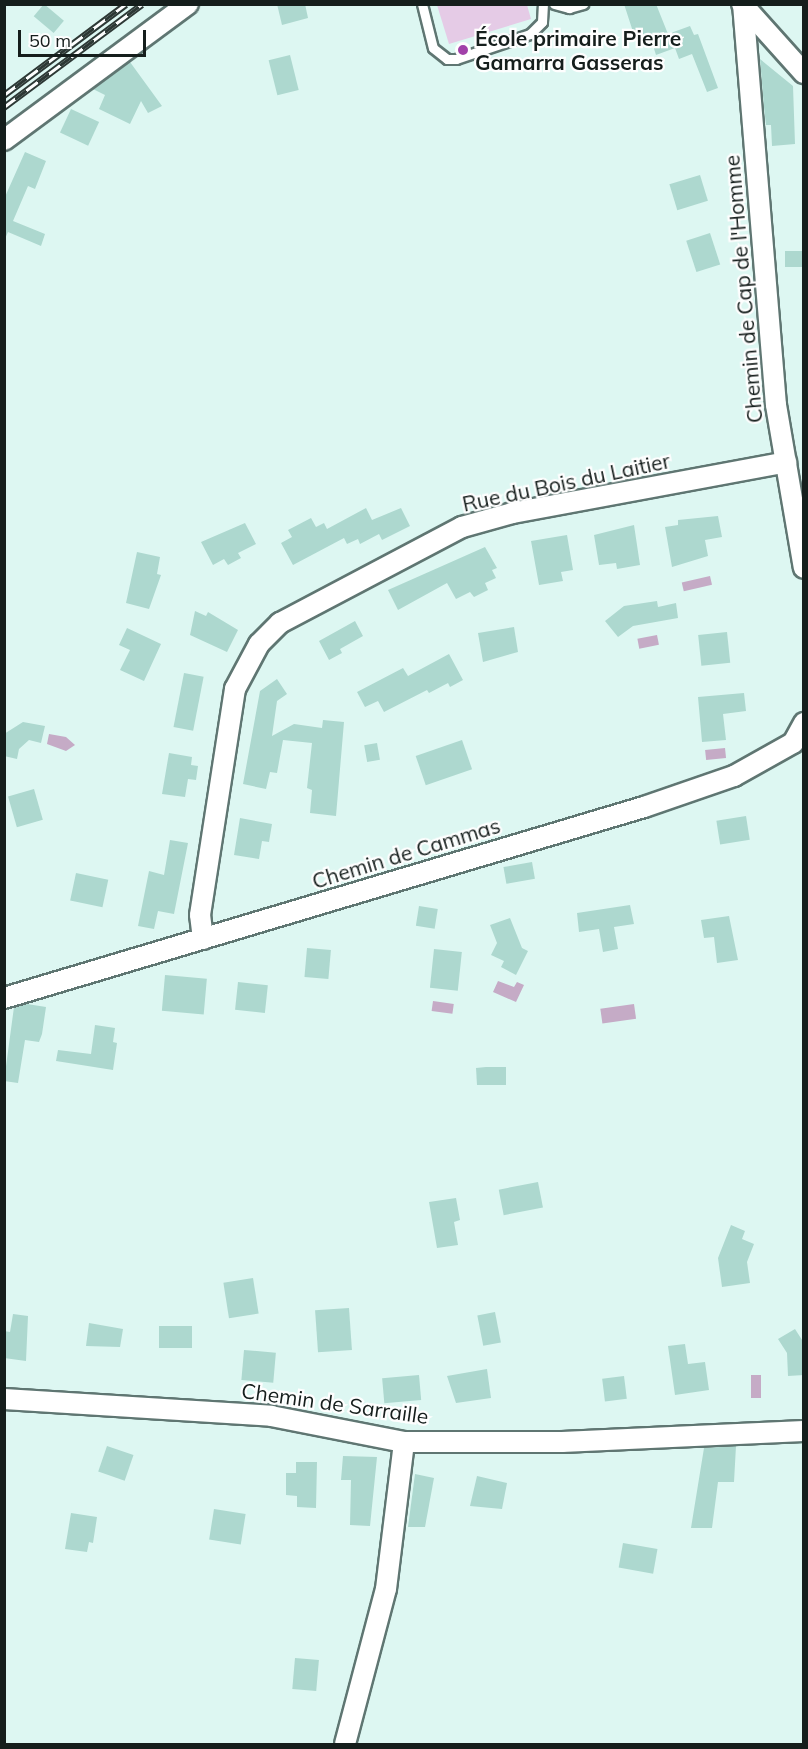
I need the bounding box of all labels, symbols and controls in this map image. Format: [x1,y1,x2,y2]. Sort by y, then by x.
scale bar [21,18,148,56]
place label: École primaire Pierre Gamarra Gasseras [475,25,681,75]
text: 50 m [29,29,71,52]
marker: École primaire Pierre Gamarra Gasseras [456,43,470,57]
street label: Chemin de Cap de l'Homme [719,154,767,424]
street label: Rue du Bois du Laitier [460,448,672,516]
street label: Chemin de Cammas [309,812,503,894]
street label: Chemin de Sarraille [240,1377,430,1429]

